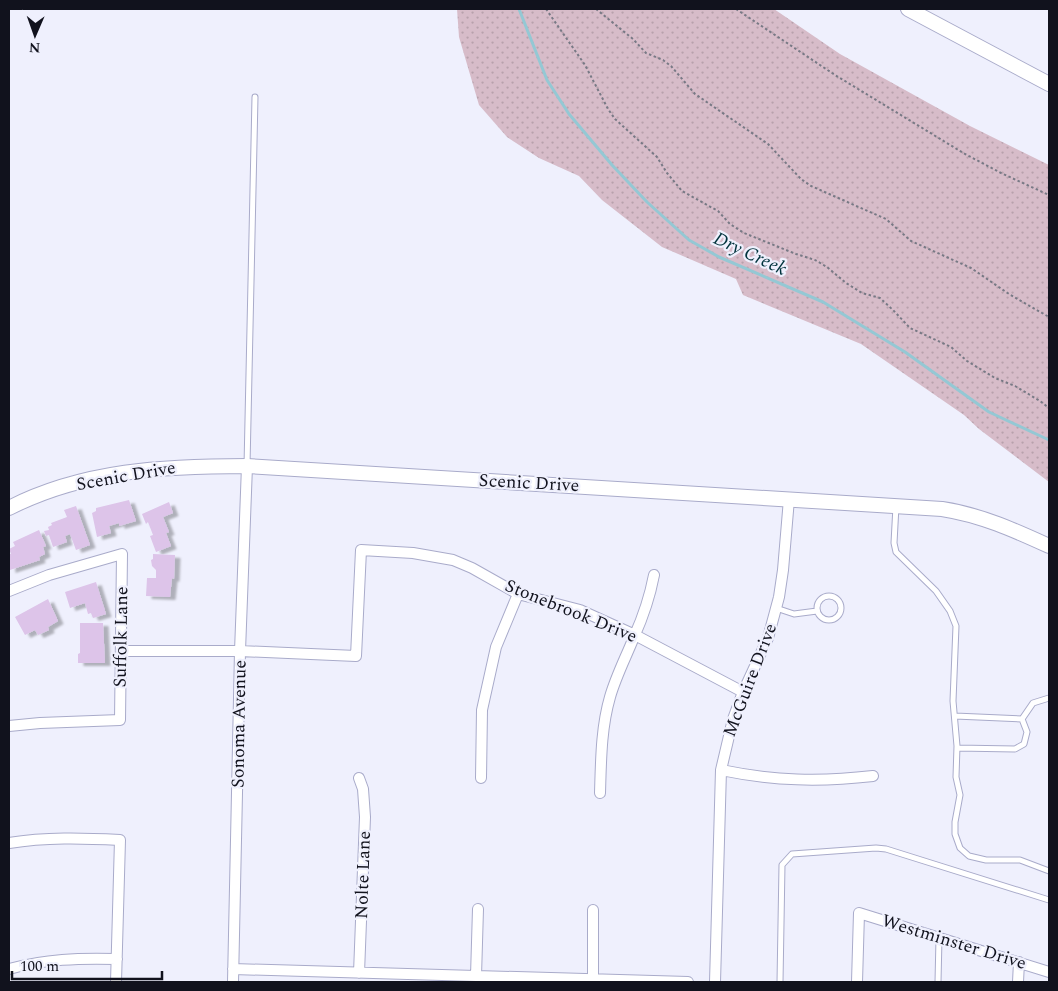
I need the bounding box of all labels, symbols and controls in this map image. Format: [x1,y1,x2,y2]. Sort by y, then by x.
north arrow [10,10,60,60]
text: N [28,37,41,58]
water label: Dry Creek [708,224,792,284]
street label: Scenic Drive [74,454,178,498]
street label: Scenic Drive [478,467,580,499]
street label: Stonebrook Drive [501,572,641,650]
street label: Suffolk Lane [107,586,135,688]
street label: McGuire Drive [716,619,784,741]
street label: Sonoma Avenue [224,660,254,788]
street label: Nolte Lane [348,830,378,920]
street label: Westminster Drive [878,907,1030,977]
scale bar [12,948,162,980]
text: 100 m [20,955,59,978]

